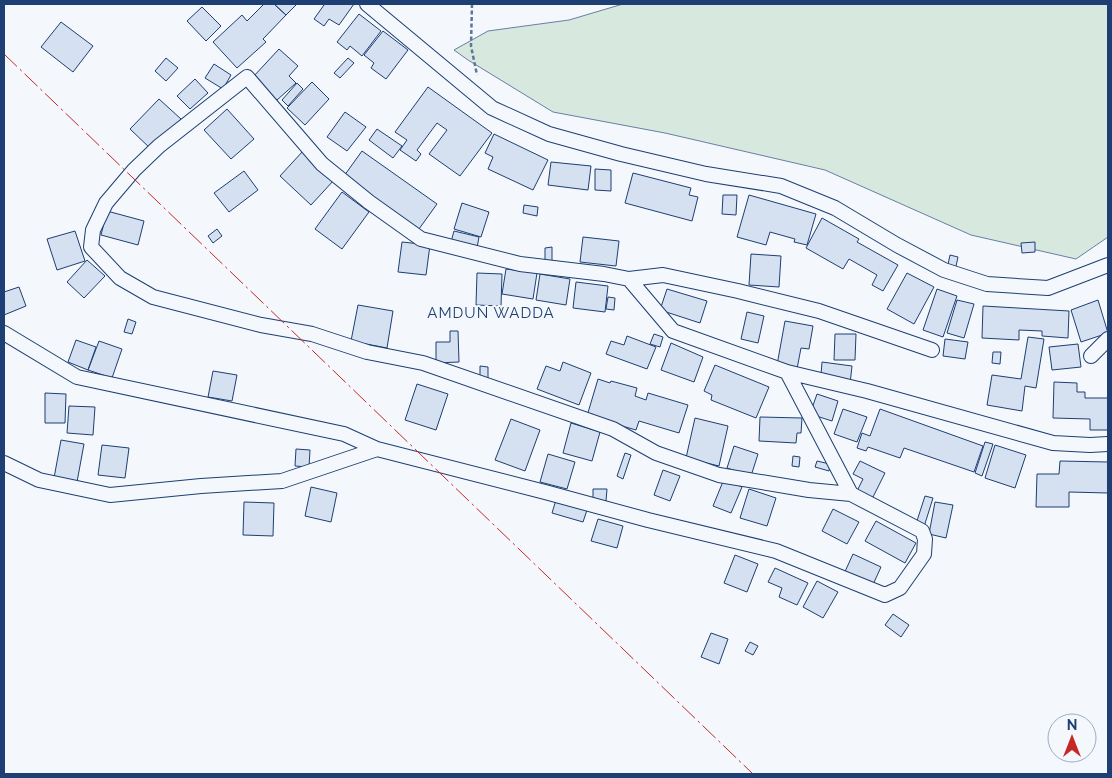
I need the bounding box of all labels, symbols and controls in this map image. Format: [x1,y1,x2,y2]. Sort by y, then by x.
district label: AMDUN WADDA [427,304,555,322]
north arrow [1047,713,1097,763]
text: N [1067,717,1077,733]

